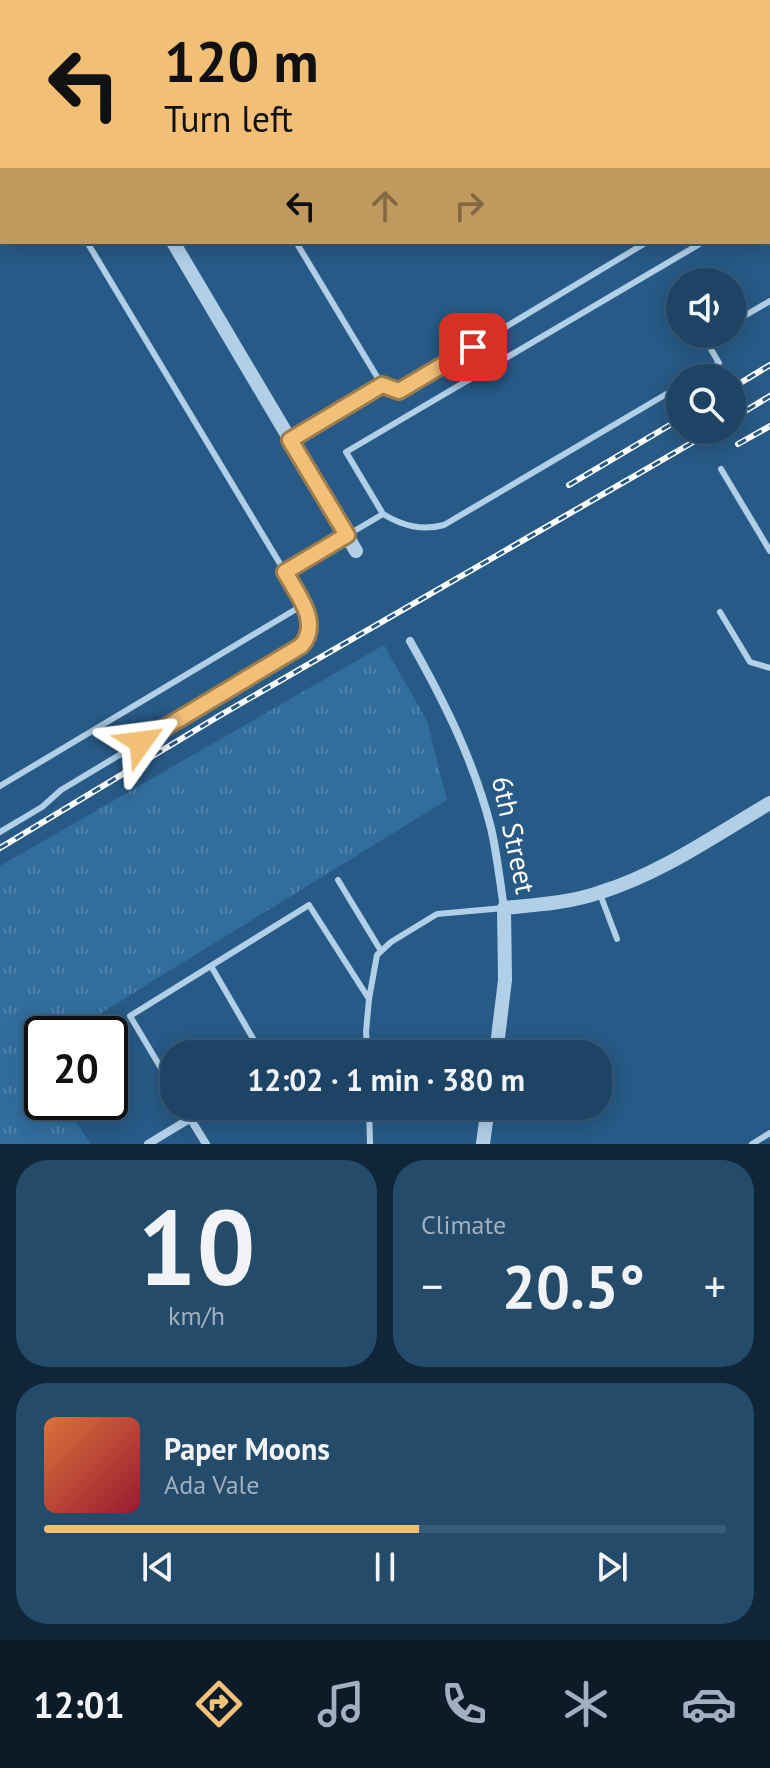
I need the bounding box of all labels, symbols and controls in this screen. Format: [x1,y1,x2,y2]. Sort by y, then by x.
text: 120 m [164,25,319,97]
icon: left [32,32,136,136]
text: Turn left [164,95,293,142]
icon: left [279,184,323,228]
icon: ahead [363,184,407,228]
icon: right [447,184,491,228]
map controls [666,268,746,444]
button: sound [666,268,746,348]
pin [439,313,507,381]
icon: arrive [451,325,495,369]
button: search [666,364,746,444]
position arrow [99,700,183,784]
street label: 6th Street [484,773,545,897]
speed limit sign: 20 [24,1016,128,1120]
text: 12:02 · 1 min · 380 m [247,1060,525,1099]
text: 10 [138,1179,255,1314]
text: Climate [421,1208,506,1241]
text: 20.5° [502,1247,645,1325]
text: − [421,1257,443,1314]
text: + [704,1257,726,1314]
text: km/h [168,1299,225,1332]
text: Paper Moons [164,1429,330,1468]
text: Ada Vale [164,1468,259,1501]
icon: previous [136,1545,180,1589]
icon: pause [363,1545,407,1589]
icon: next [590,1545,634,1589]
icon: directions [191,1676,247,1732]
icon: music [313,1676,369,1732]
icon: phone [436,1676,492,1732]
icon: climate [558,1676,614,1732]
icon: car [681,1676,737,1732]
text: 12:01 [33,1681,125,1728]

